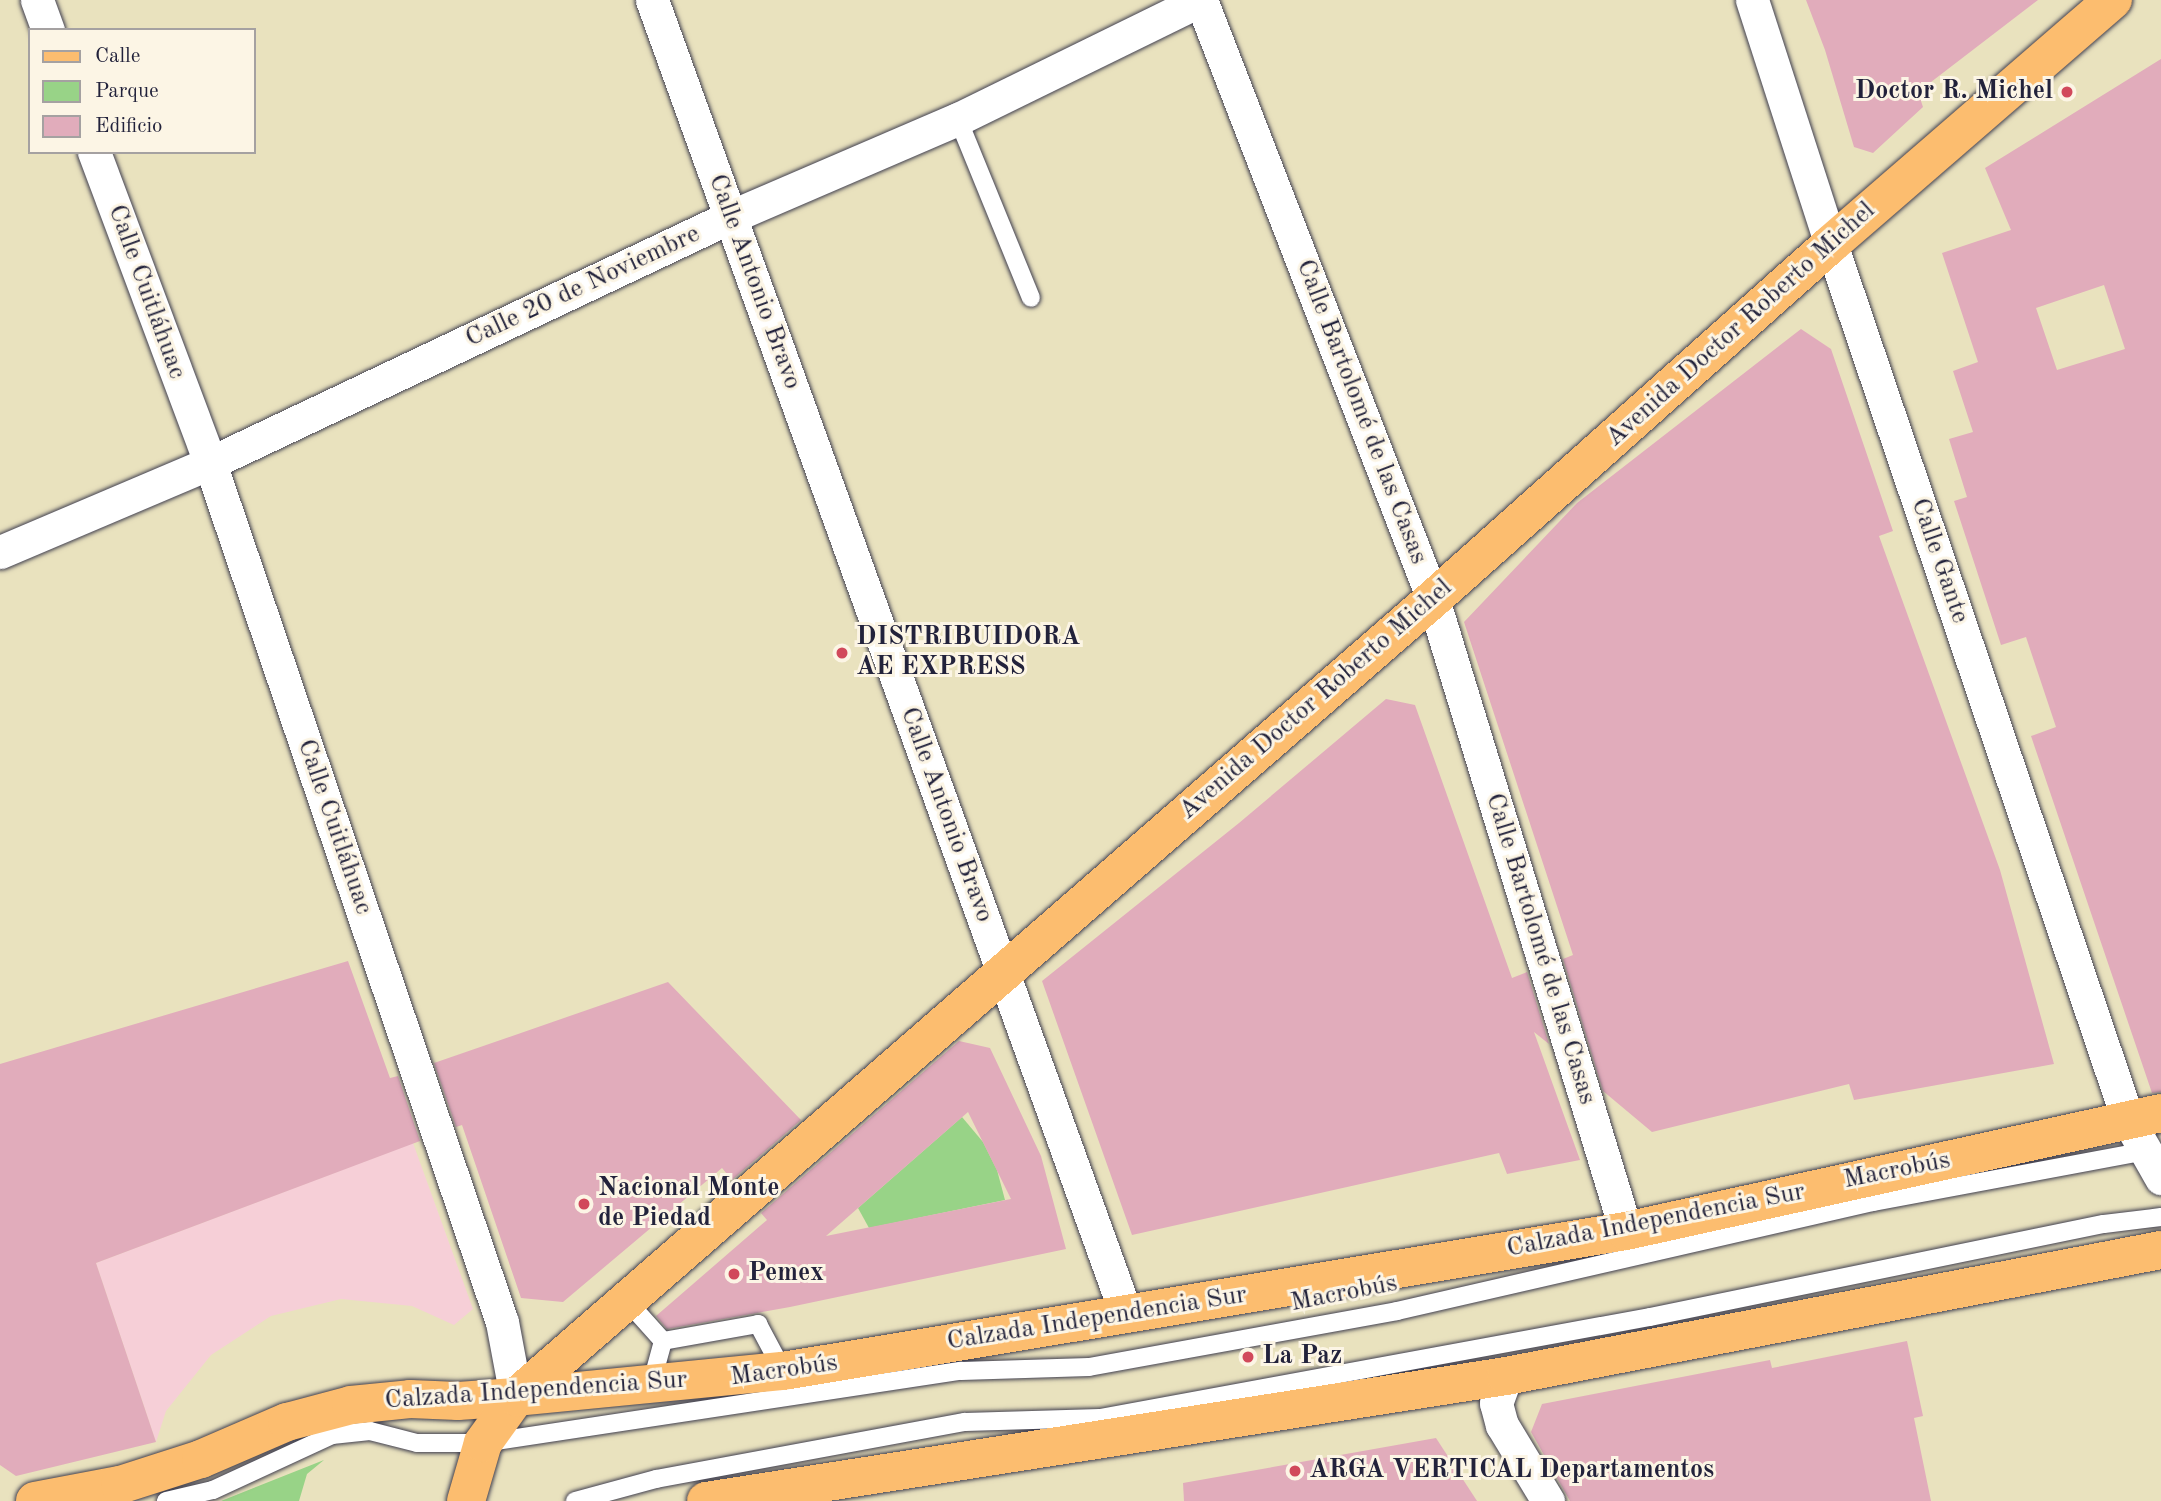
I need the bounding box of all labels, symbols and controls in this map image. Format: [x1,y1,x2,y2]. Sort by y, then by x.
legend [28,28,256,154]
text: Calle [95,46,140,67]
place label: Doctor R. Michel [1855,76,2053,108]
text: Parque [95,81,159,102]
marker: Doctor R. Michel [2059,84,2075,100]
text: Edificio [95,116,163,137]
street label: Calle Antonio Bravo [701,170,807,394]
street label: Avenida Doctor Roberto Michel [1600,196,1882,454]
street label: Calle Cuitláhuac [100,201,192,383]
street label: Calle 20 de Noviembre [461,219,705,355]
street label: Calle Bartolomé de las Casas [1288,255,1434,569]
street label: Calle Gante [1903,494,1975,628]
street label: Avenida Doctor Roberto Michel [1173,573,1459,827]
place label: DISTRIBUIDORA AE EXPRESS [856,622,1080,684]
marker: DISTRIBUIDORA AE EXPRESS [834,645,850,661]
street label: Calle Antonio Bravo [893,703,999,927]
street label: Calle Cuitláhuac [289,735,379,919]
street label: Calle Bartolomé de las Casas [1478,790,1602,1108]
street label: Macrobús [1841,1145,1953,1197]
place label: Nacional Monte de Piedad [598,1173,779,1234]
street label: Calzada Independencia Sur [1504,1177,1808,1265]
marker: Nacional Monte de Piedad [576,1196,592,1212]
place label: Pemex [748,1258,824,1290]
marker: Pemex [726,1266,742,1282]
street label: Macrobús [1288,1268,1400,1320]
street label: Calzada Independencia Sur [945,1280,1249,1358]
place label: La Paz [1262,1341,1342,1373]
street label: Macrobús [728,1348,840,1394]
marker: La Paz [1240,1349,1256,1365]
street label: Calzada Independencia Sur [384,1365,688,1417]
place label: ARGA VERTICAL Departamentos [1309,1455,1714,1487]
marker: ARGA VERTICAL Departamentos [1287,1463,1303,1479]

